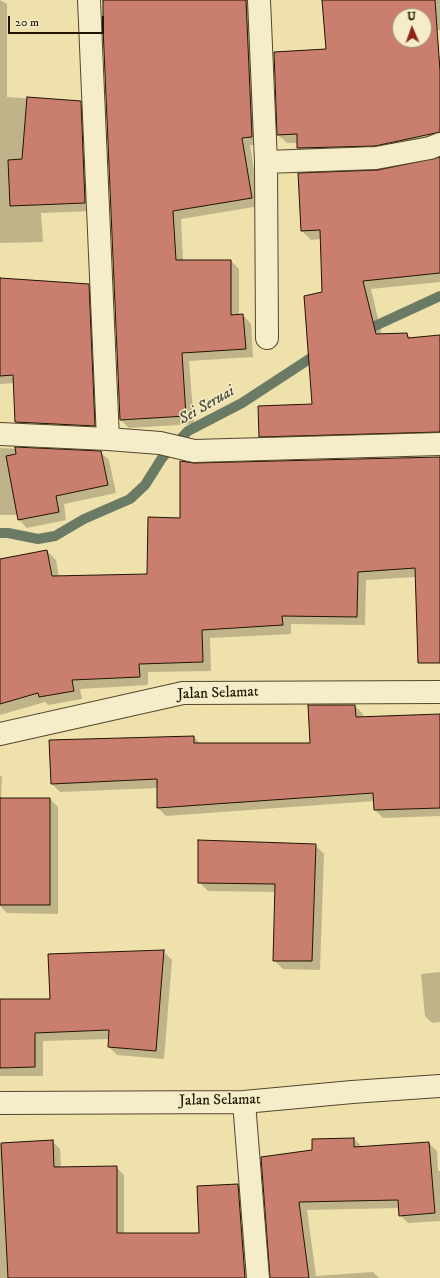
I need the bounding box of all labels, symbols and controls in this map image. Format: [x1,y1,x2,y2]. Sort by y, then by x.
scale bar [10,8,106,34]
north arrow [392,8,432,48]
text: U [407,10,416,24]
text: 20 m [15,15,39,30]
water label: Sei Seruai [176,382,238,430]
street label: Jalan Selamat [177,684,259,704]
street label: Jalan Selamat [179,1091,261,1111]

